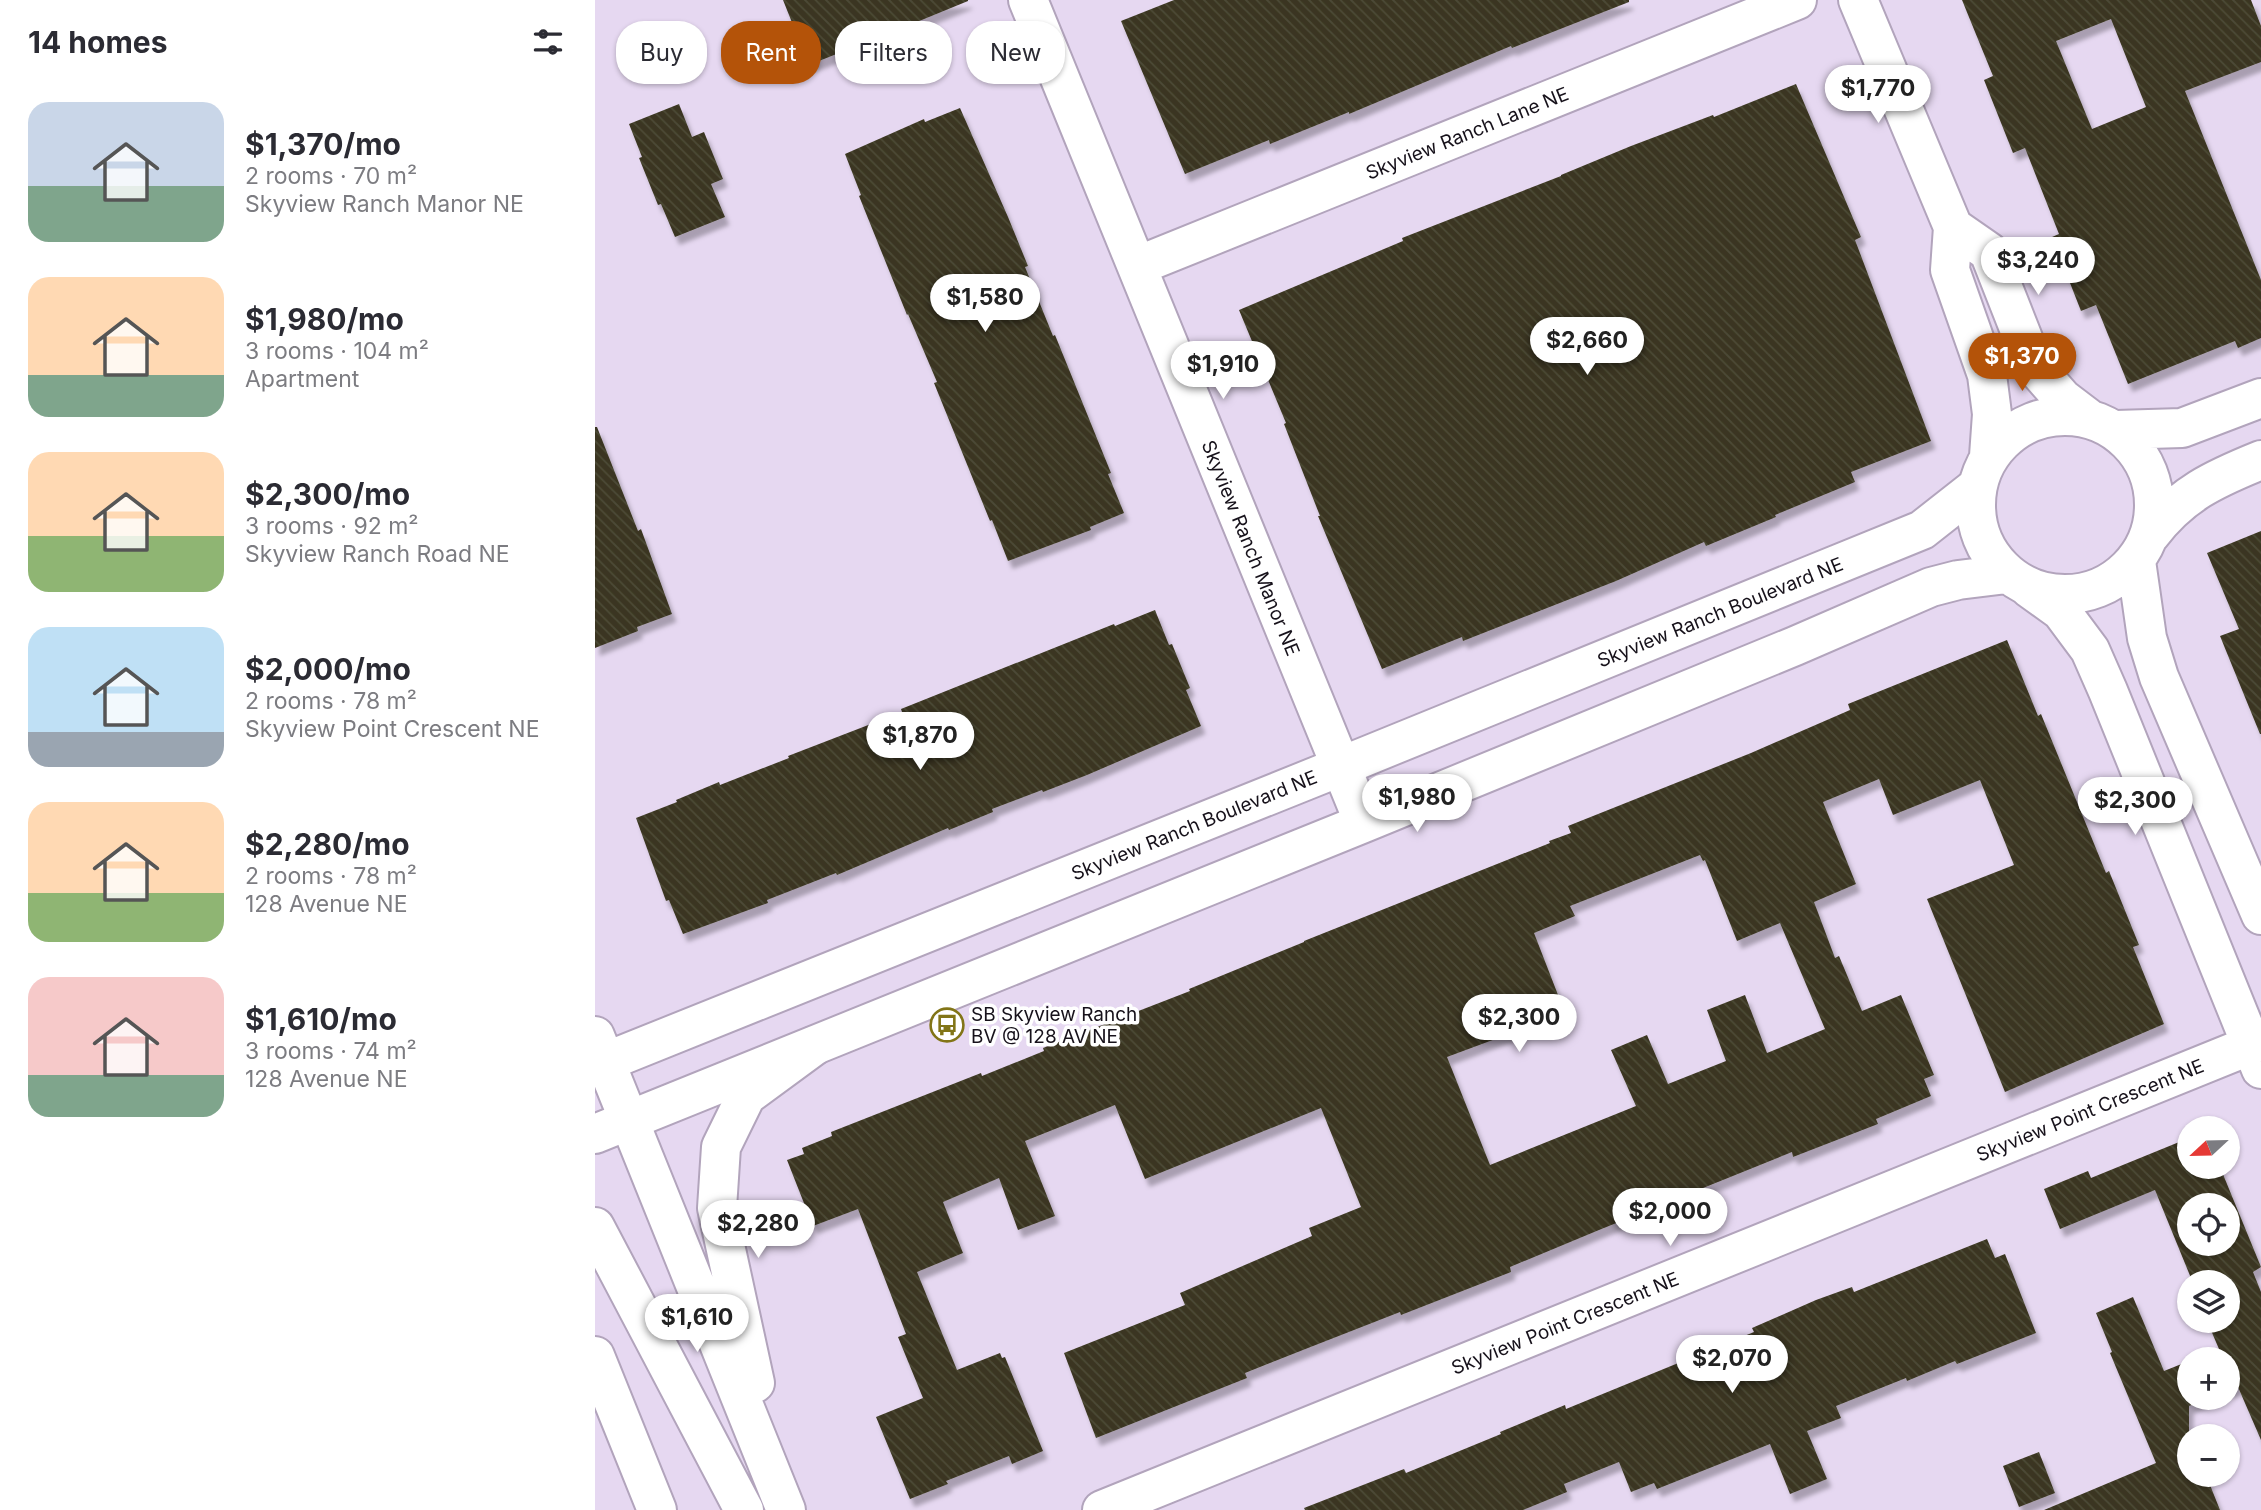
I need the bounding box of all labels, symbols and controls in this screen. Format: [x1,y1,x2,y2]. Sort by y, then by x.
chip: Buy [616,21,707,84]
chip: Rent [721,21,821,84]
chip: Filters [835,21,952,84]
chip: New [966,21,1065,84]
icon: filters [529,23,567,61]
text: 14 homes [28,24,167,60]
pin: $1,770 [1821,66,1935,125]
text: $1,770 [1841,74,1915,102]
street label: Skyview Ranch Lane NE [1363,82,1572,185]
text: $1,370/mo [245,126,401,162]
icon: home [84,130,168,214]
text: 2 rooms · 70 m² [245,162,417,190]
text: Skyview Ranch Manor NE [245,190,524,218]
pin: $3,240 [1981,238,2095,297]
text: $3,240 [1997,246,2079,274]
pin: $1,580 [928,274,1042,334]
text: $1,580 [946,283,1024,311]
text: $1,980/mo [245,301,404,337]
icon: home [84,305,168,389]
pin: $2,660 [1530,318,1644,377]
text: $2,660 [1546,326,1628,354]
pin: $1,370 [1965,334,2079,393]
text: 3 rooms · 104 m² [245,337,429,365]
pin: $1,910 [1166,342,1280,401]
text: $1,370 [1984,342,2060,370]
text: $1,910 [1187,350,1259,378]
text: Apartment [245,365,359,393]
street label: Skyview Ranch Manor NE [1197,437,1304,659]
text: $2,300/mo [245,476,410,512]
icon: home [84,480,168,564]
text: 3 rooms · 92 m² [245,512,418,540]
text: Skyview Ranch Road NE [245,540,510,568]
street label: Skyview Ranch Boulevard NE [1594,553,1846,672]
text: $2,000/mo [245,651,411,687]
icon: home [84,655,168,739]
text: 2 rooms · 78 m² [245,687,417,715]
pin: $1,870 [863,712,977,772]
text: Skyview Point Crescent NE [245,715,540,743]
text: $1,870 [882,721,958,749]
street label: Skyview Ranch Boulevard NE [1068,766,1320,885]
pin: $1,980 [1360,774,1474,834]
pin: $2,300 [2078,778,2192,837]
text: $1,980 [1378,783,1456,811]
text: $2,300 [2094,786,2176,814]
text: $2,280/mo [245,826,410,862]
icon: home [84,830,168,914]
text: 2 rooms · 78 m² [245,862,417,890]
text: 128 Avenue NE [245,890,408,918]
pin: $2,300 [1462,995,1576,1054]
text: $1,610/mo [245,1001,397,1037]
place label: SB Skyview Ranch BV @ 128 AV NE [971,1003,1137,1048]
text: $2,300 [1478,1003,1560,1031]
icon: home [84,1005,168,1089]
bus stop icon: SB Skyview Ranch BV @ 128 AV NE [928,1006,966,1044]
text: 3 rooms · 74 m² [245,1037,417,1065]
street label: Skyview Point Crescent NE [1973,1054,2207,1167]
text: 128 Avenue NE [245,1065,408,1093]
north arrow [2177,1116,2240,1180]
map controls [2177,1116,2240,1487]
pin: $2,000 [1613,1188,1727,1248]
button: locate [2177,1193,2240,1256]
text: $2,000 [1628,1197,1712,1225]
pin: $2,280 [701,1200,815,1260]
text: $2,280 [717,1209,799,1237]
street label: Skyview Point Crescent NE [1448,1267,1682,1380]
button: layers [2177,1270,2240,1333]
pin: $1,610 [640,1294,754,1354]
text: $1,610 [661,1303,733,1331]
pin: $2,070 [1675,1336,1789,1395]
text: $2,070 [1692,1344,1772,1372]
button: + [2177,1347,2240,1410]
button: − [2177,1424,2240,1487]

